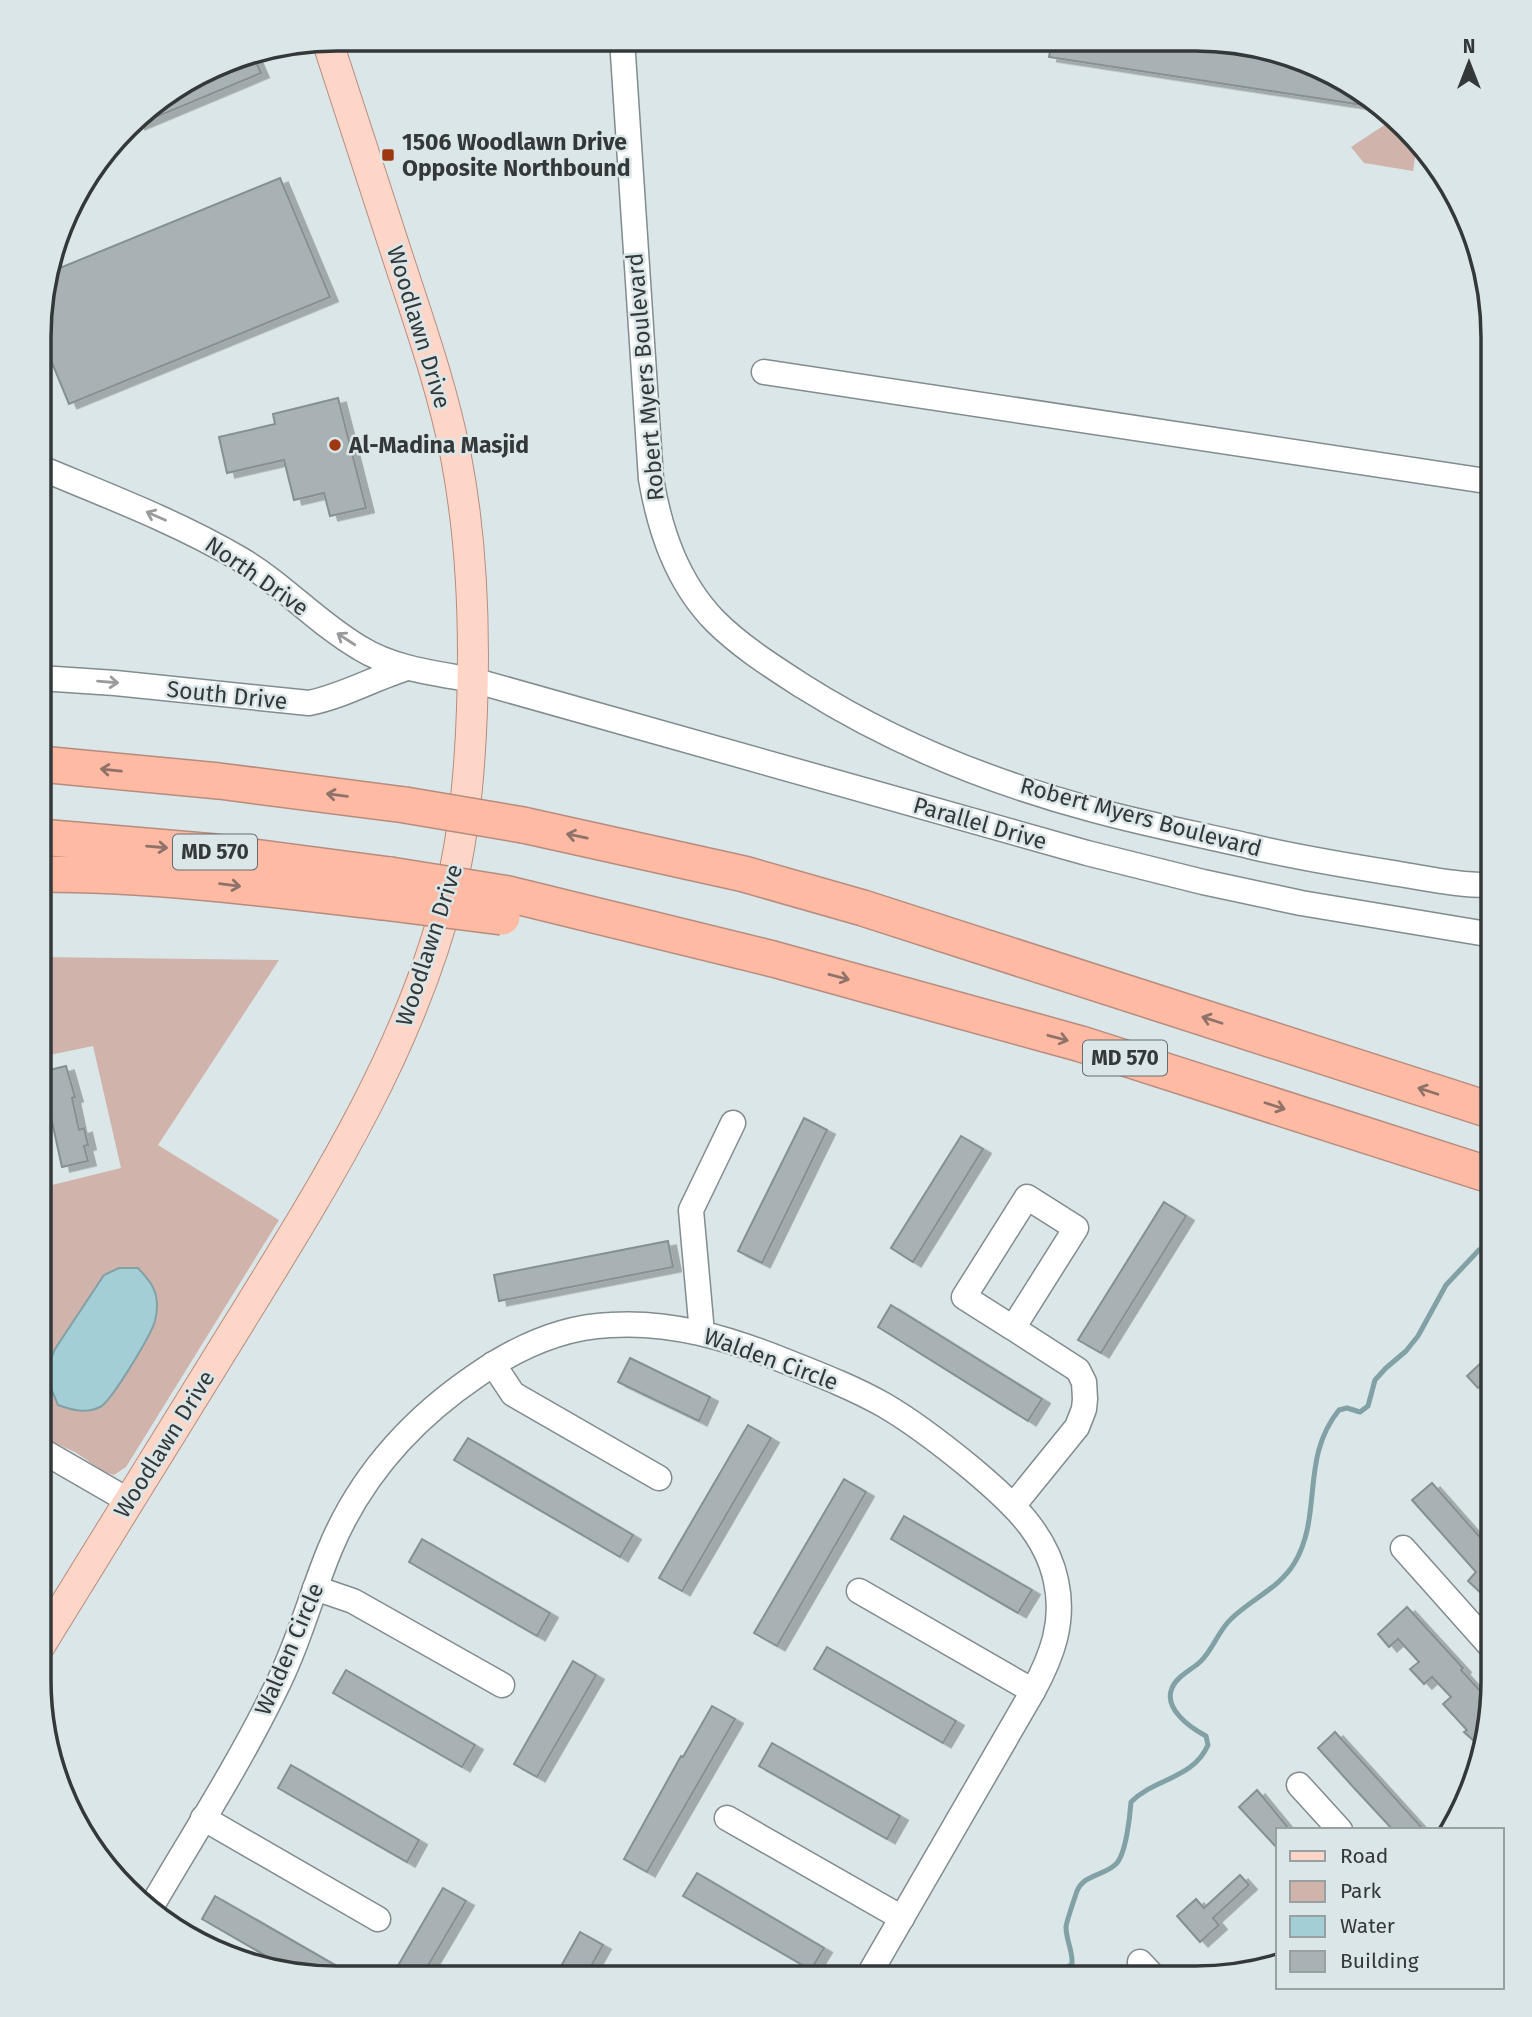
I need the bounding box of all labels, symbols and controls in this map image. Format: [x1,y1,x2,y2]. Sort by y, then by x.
north arrow [1434,28,1504,98]
text: N [1463,35,1475,58]
place label: 1506 Woodlawn Drive Opposite Northbound [402,128,630,182]
marker: 1506 Woodlawn Drive Opposite Northbound [380,147,396,163]
street label: Woodlawn Drive [381,242,457,412]
street label: Robert Myers Boulevard [620,252,670,502]
place label: Al-Madina Masjid [348,431,529,459]
marker: Al-Madina Masjid [327,437,343,453]
one-way arrow [146,509,167,522]
street label: North Drive [200,530,314,622]
one-way arrow [337,632,356,646]
street label: South Drive [165,675,289,715]
one-way arrow [97,676,120,689]
one-way arrow [100,763,123,776]
street label: Robert Myers Boulevard [1017,771,1265,863]
one-way arrow [326,789,349,802]
street label: Parallel Drive [910,791,1050,855]
one-way arrow [566,829,589,843]
road number: MD 570 [173,834,257,870]
one-way arrow [145,841,168,854]
street label: Woodlawn Drive [390,861,468,1029]
one-way arrow [219,878,241,891]
one-way arrow [827,971,850,984]
one-way arrow [1201,1013,1223,1026]
one-way arrow [1047,1032,1069,1045]
road number: MD 570 [1083,1040,1167,1076]
one-way arrow [1417,1084,1439,1097]
one-way arrow [1264,1101,1286,1113]
street label: Walden Circle [700,1322,842,1396]
street label: Woodlawn Drive [108,1365,220,1523]
street label: Walden Circle [249,1579,329,1719]
legend [1276,1828,1504,1989]
text: Road [1340,1843,1388,1869]
text: Park [1340,1878,1382,1904]
text: Water [1340,1913,1395,1939]
text: Building [1340,1948,1419,1974]

